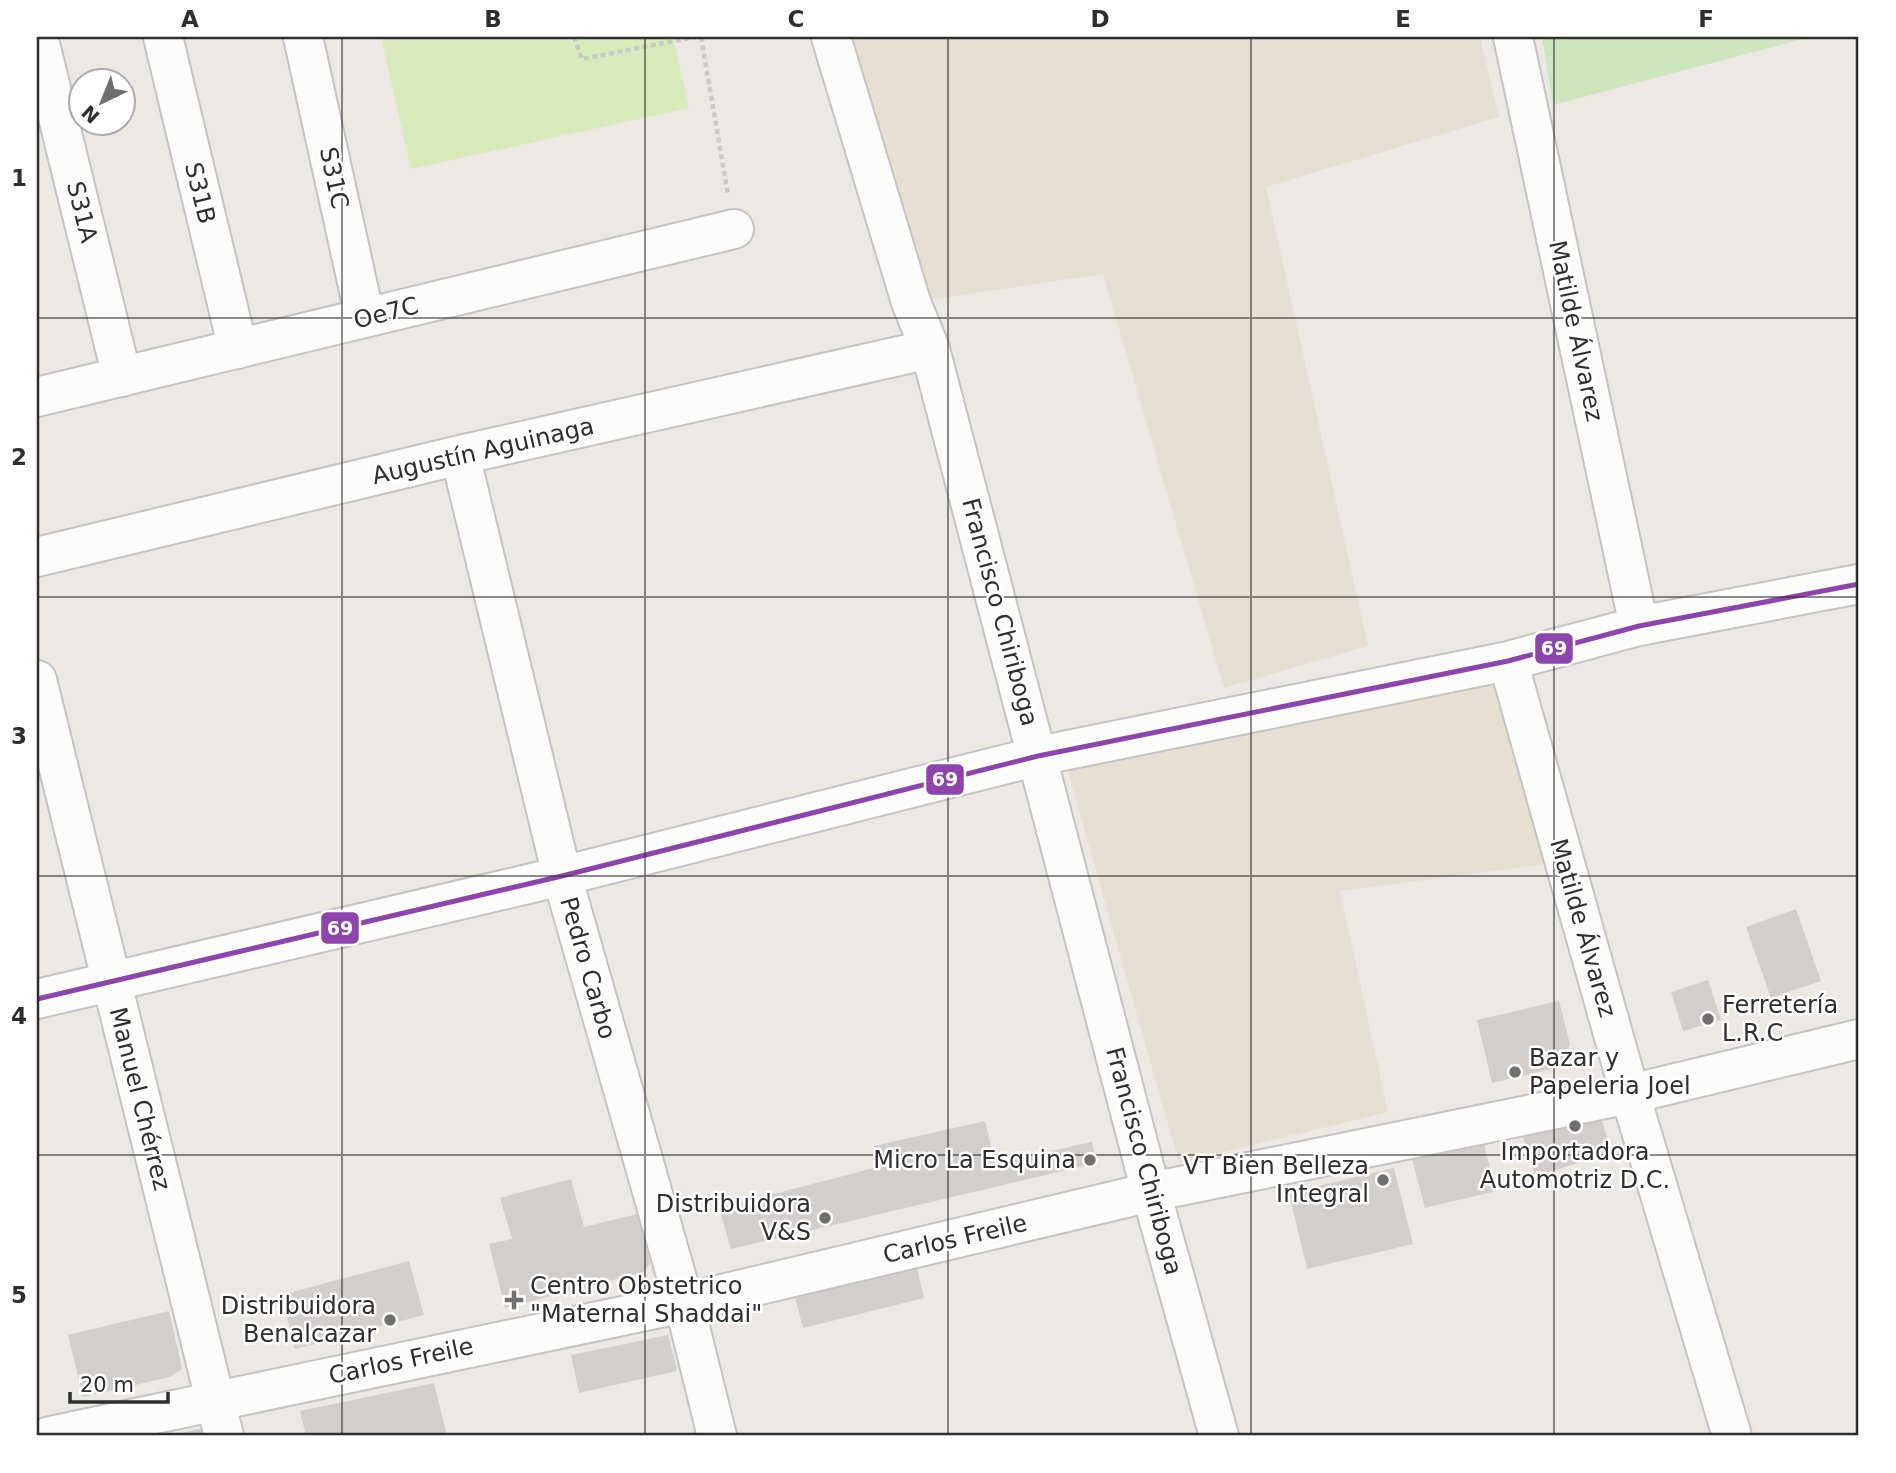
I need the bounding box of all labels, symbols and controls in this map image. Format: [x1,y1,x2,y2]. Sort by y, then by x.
text: A [181,6,199,32]
text: B [484,6,502,32]
text: C [788,6,804,32]
text: D [1090,6,1110,32]
text: E [1395,6,1411,32]
text: F [1698,6,1714,32]
north arrow [66,66,136,136]
text: N [77,101,104,128]
street label: S31C [314,145,354,211]
street label: S31B [179,159,221,227]
text: 1 [11,165,27,191]
street label: S31A [61,178,103,246]
street label: Matilde Álvarez [1543,238,1610,424]
street label: Oe7C [351,291,421,335]
street label: Augustín Aguinaga [369,412,597,490]
text: 2 [11,444,27,470]
street label: Francisco Chiriboga [956,495,1044,729]
line badge: 69 [1534,632,1574,665]
text: 69 [1541,637,1567,659]
text: 3 [11,723,27,749]
line badge: 69 [925,763,965,796]
text: 69 [932,768,958,790]
street label: Matilde Álvarez [1544,835,1623,1021]
street label: Pedro Carbo [554,894,622,1042]
line badge: 69 [320,911,360,945]
text: 69 [327,917,353,939]
place label: Ferretería L.R.C [1722,991,1838,1047]
text: 4 [11,1003,27,1029]
street label: Manuel Chérrez [104,1005,176,1193]
marker: Ferretería L.R.C [1700,1011,1716,1027]
street label: Francisco Chiriboga [1100,1044,1188,1278]
place label: Bazar y Papeleria Joel [1529,1044,1691,1100]
marker: Bazar y Papeleria Joel [1507,1064,1523,1080]
marker: Importadora Automotriz D.C. [1567,1118,1583,1134]
place label: Importadora Automotriz D.C. [1480,1138,1670,1194]
place label: Micro La Esquina [873,1146,1076,1174]
marker: Micro La Esquina [1082,1152,1098,1168]
place label: VT Bien Belleza Integral [1183,1152,1369,1208]
marker: VT Bien Belleza Integral [1375,1172,1391,1188]
place label: Distribuidora V&S [656,1190,811,1246]
street label: Carlos Freile [880,1209,1030,1269]
marker: Distribuidora V&S [817,1210,833,1226]
place label: Centro Obstetrico "Maternal Shaddai" [530,1272,762,1328]
text: 5 [11,1282,27,1308]
marker: Centro Obstetrico "Maternal Shaddai" [504,1290,524,1310]
place label: Distribuidora Benalcazar [221,1292,376,1348]
marker: Distribuidora Benalcazar [382,1312,398,1328]
street label: Carlos Freile [326,1332,476,1390]
scale bar [70,1361,168,1405]
text: 20 m [80,1373,134,1397]

